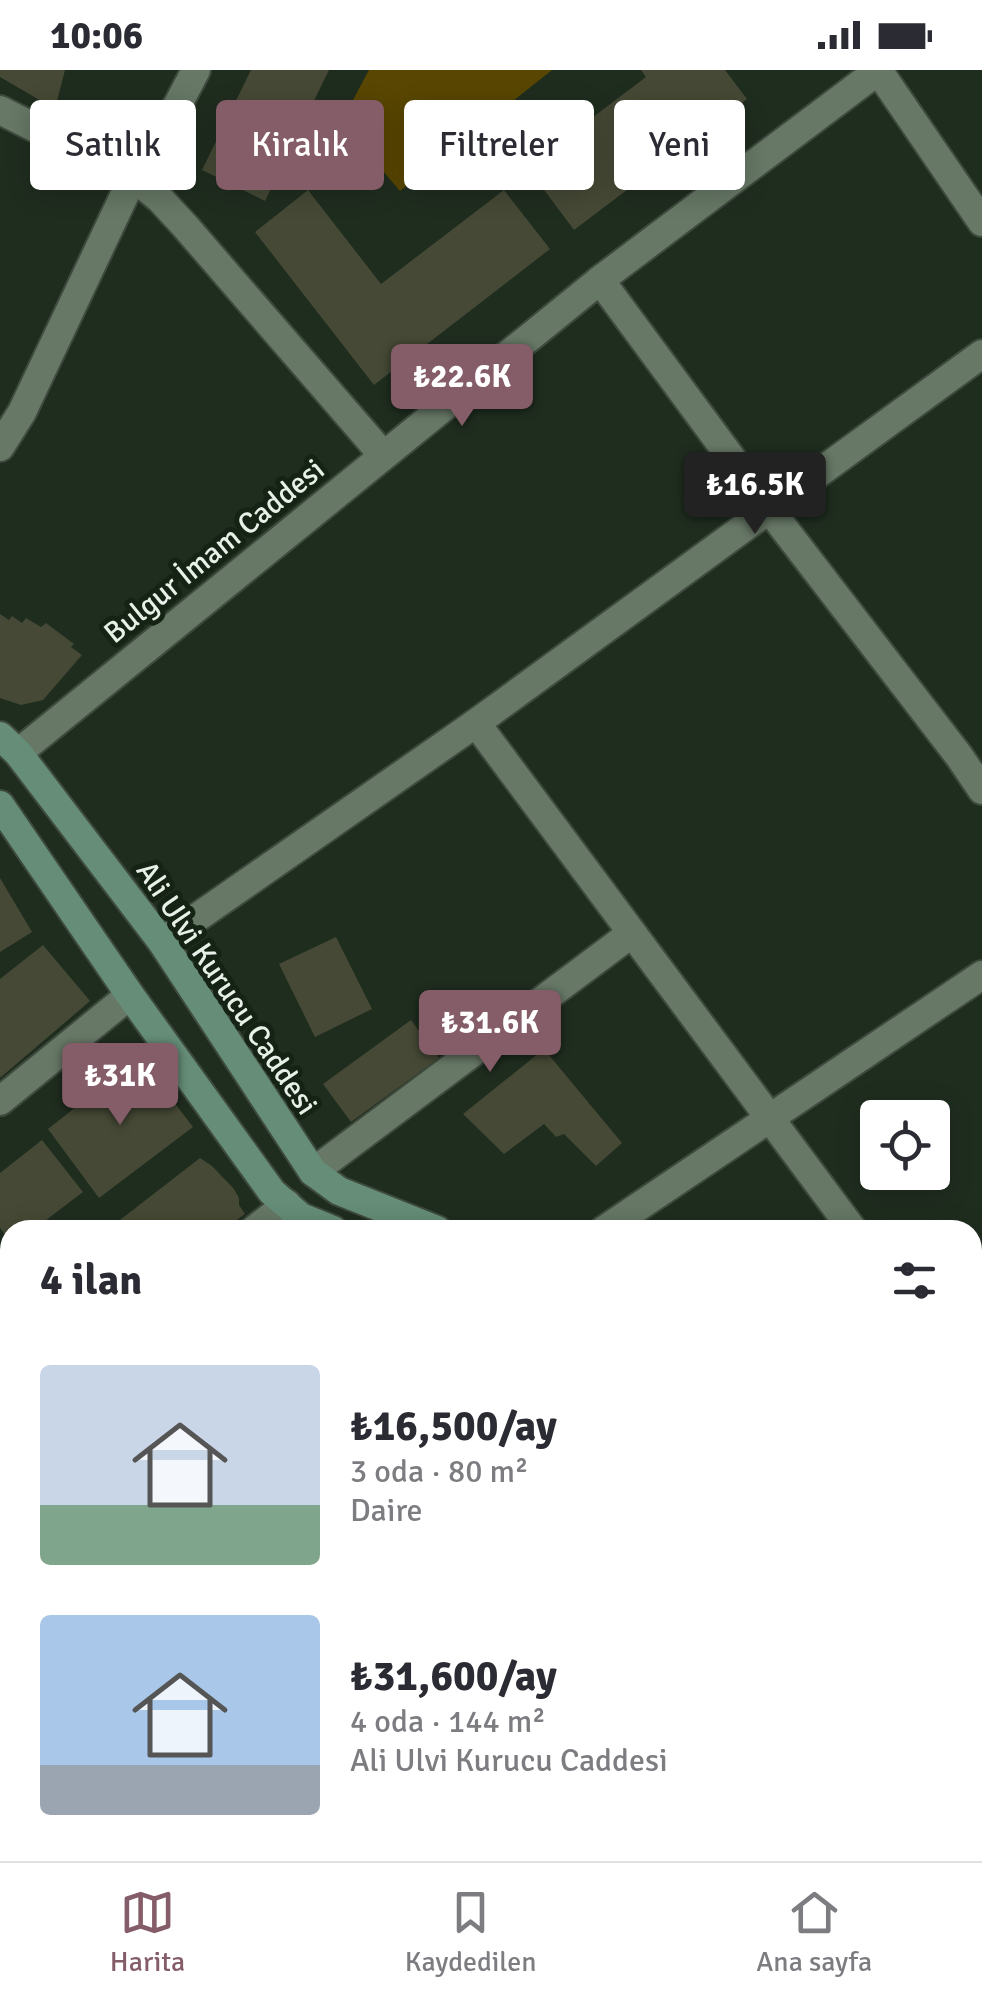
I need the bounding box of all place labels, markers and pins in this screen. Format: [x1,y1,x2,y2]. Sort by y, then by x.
pin: ₺22.6K [381,344,543,429]
pin: ₺16.5K [674,452,836,537]
pin: ₺31.6K [409,990,571,1075]
pin: ₺31K [61,1043,179,1128]

